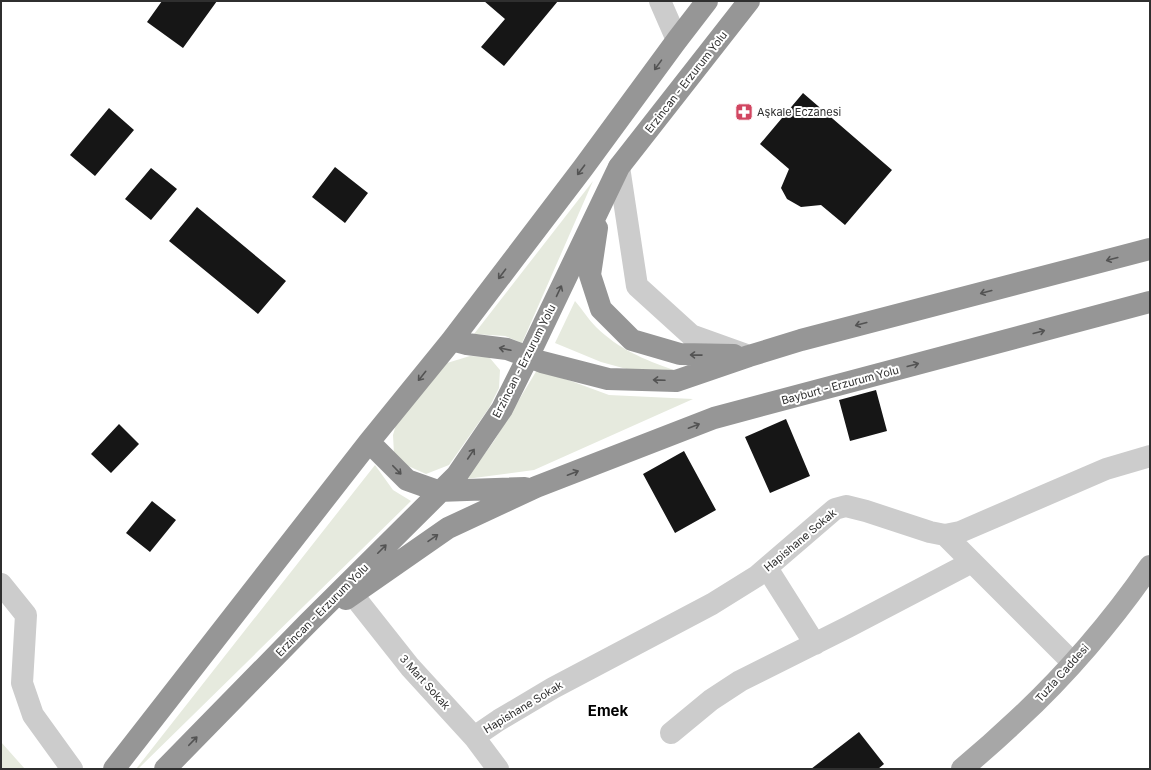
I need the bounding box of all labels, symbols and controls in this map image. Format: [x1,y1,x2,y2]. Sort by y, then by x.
street label: Erzincan - Erzurum Yolu [642,28,730,136]
one-way arrow [654,60,662,71]
pharmacy icon: Aşkale Eczanesi [734,102,754,122]
place label: Aşkale Eczanesi [757,105,841,119]
one-way arrow [577,165,585,176]
one-way arrow [1106,256,1119,263]
one-way arrow [498,268,506,279]
one-way arrow [556,286,563,298]
one-way arrow [980,289,993,296]
street label: Erzincan - Erzurum Yolu [489,302,559,420]
one-way arrow [854,321,867,329]
one-way arrow [1032,328,1045,335]
one-way arrow [499,345,512,353]
one-way arrow [690,351,703,359]
one-way arrow [907,361,920,368]
street label: Bayburt - Erzurum Yolu [780,363,900,407]
one-way arrow [418,371,427,382]
one-way arrow [653,377,666,384]
one-way arrow [687,422,699,430]
one-way arrow [467,449,475,460]
one-way arrow [392,464,401,474]
one-way arrow [566,469,578,477]
street label: Hapishane Sokak [761,506,839,574]
one-way arrow [427,534,438,542]
one-way arrow [377,544,387,554]
street label: Erzincan - Erzurum Yolu [273,561,371,659]
street label: Tuzla Caddesi [1032,641,1092,705]
street label: 3 Mart Sokak [397,652,453,712]
street label: Hapishane Sokak [481,678,565,736]
district label: Emek [588,701,629,720]
one-way arrow [188,736,197,746]

